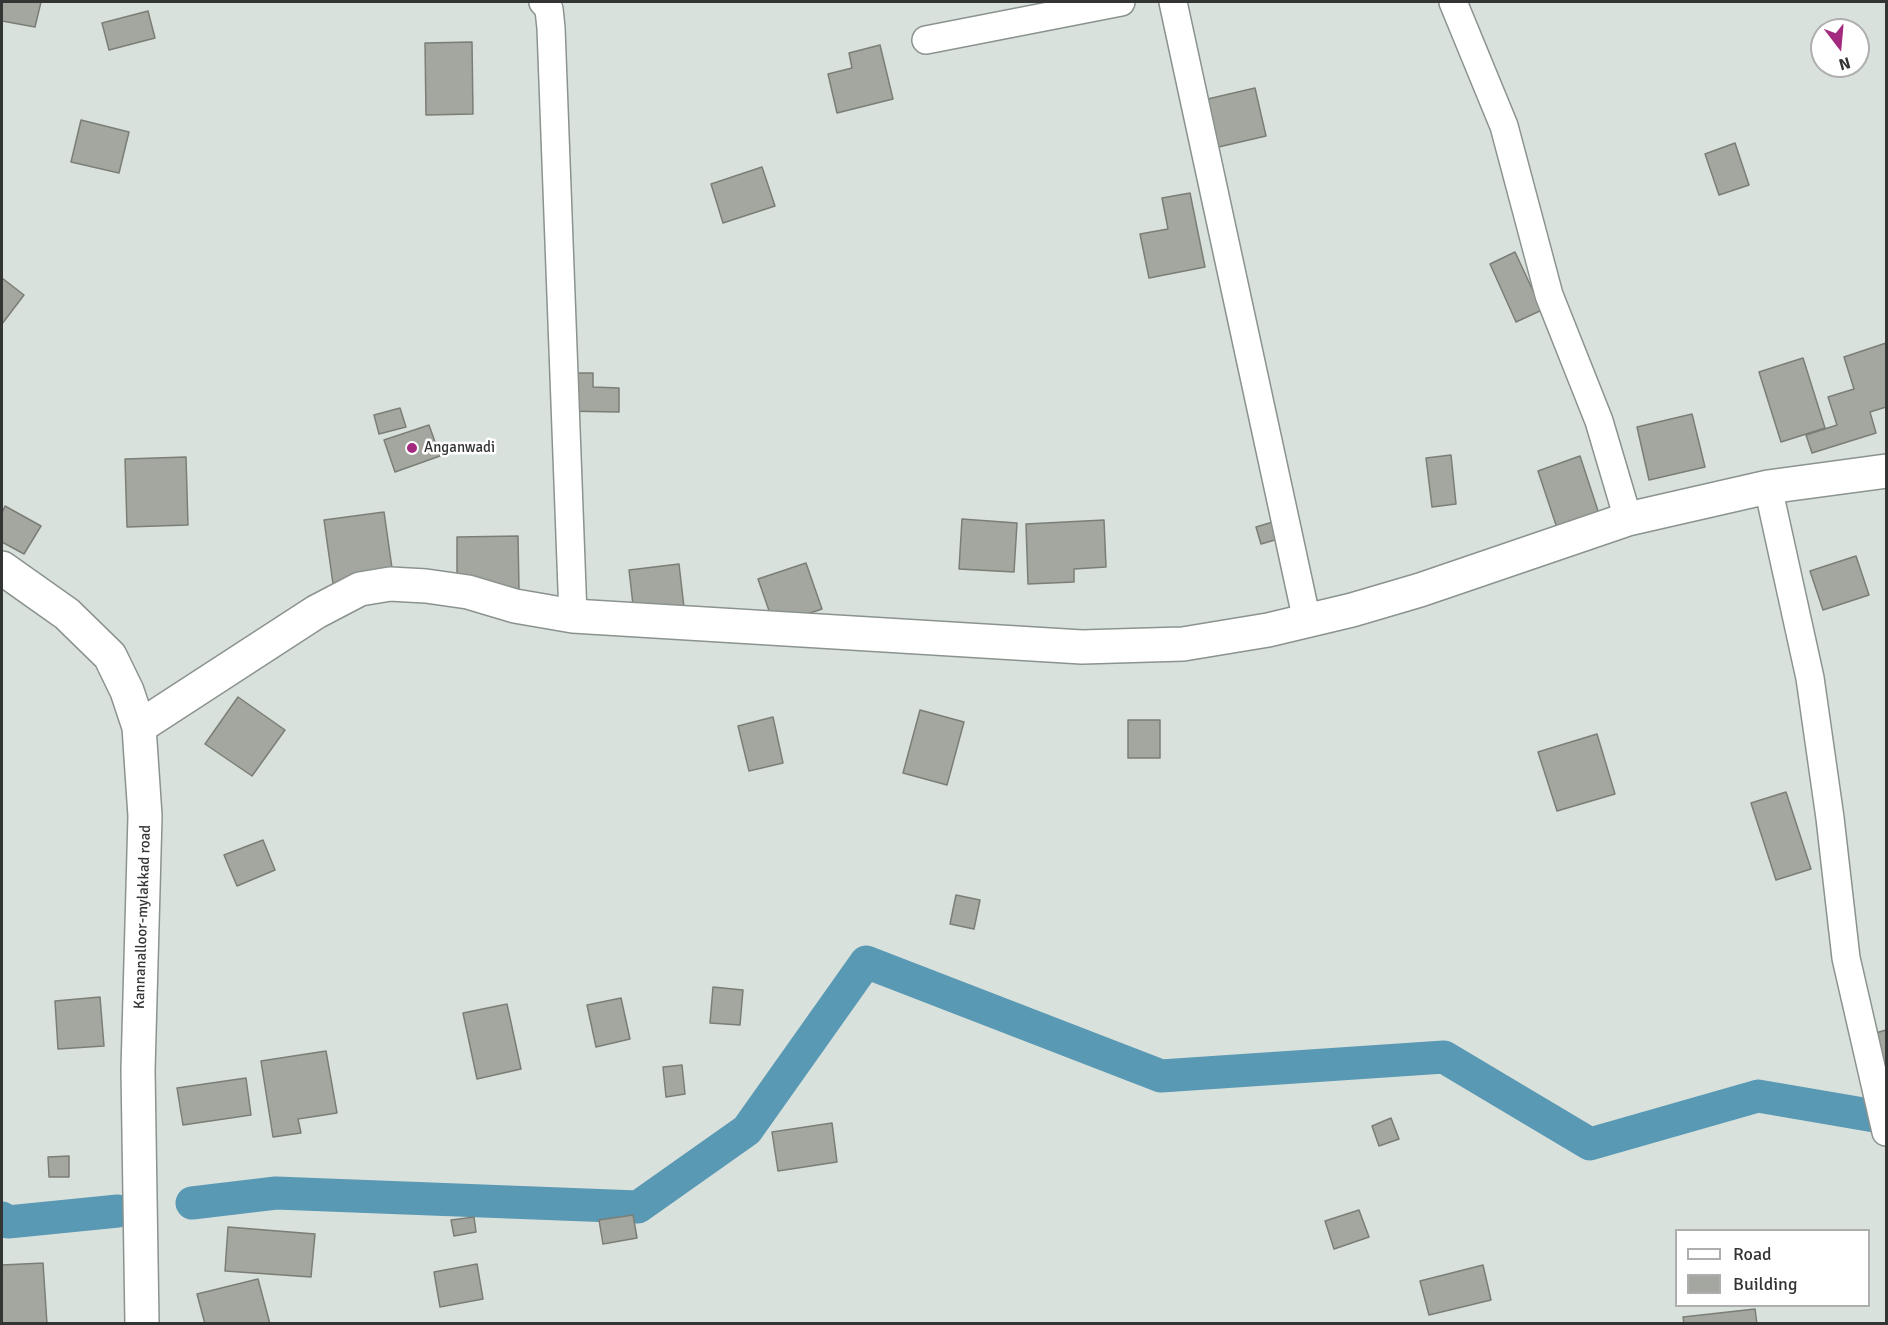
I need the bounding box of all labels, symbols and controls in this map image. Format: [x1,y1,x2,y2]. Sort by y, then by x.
north arrow [1810,18,1870,78]
text: N [1836,52,1853,75]
place label: Anganwadi [424,439,495,457]
marker: Anganwadi [405,441,419,455]
street label: Kannanalloor-mylakkad road [131,825,155,1009]
legend [1675,1229,1870,1307]
text: Road [1733,1243,1772,1265]
text: Building [1733,1273,1797,1295]

